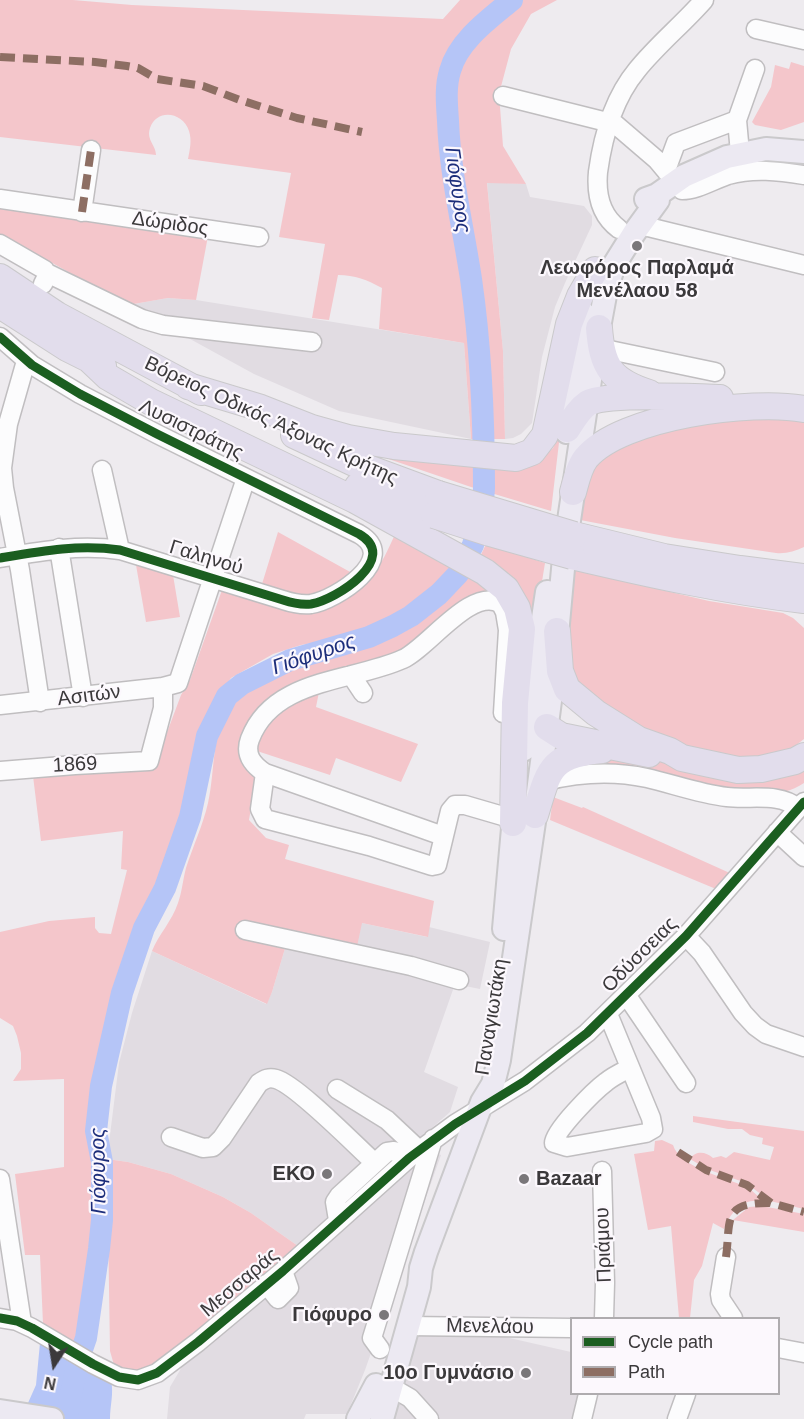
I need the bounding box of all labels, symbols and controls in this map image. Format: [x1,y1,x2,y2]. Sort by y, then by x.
water label: Γιόφυρος [439,145,475,235]
street label: Δώριδος [130,207,210,241]
marker: Λεωφόρος Παρλαμά Μενέλαου 58 [630,239,644,253]
place label: Λεωφόρος Παρλαμά Μενέλαου 58 [540,256,734,303]
street label: Βόρειος Οδικός Άξονας Κρήτης [140,352,402,490]
street label: Λυσιστράτης [135,394,247,466]
street label: Γαληνού [166,535,246,581]
water label: Γιόφυρος [269,629,359,681]
street label: Ασιτών [56,680,122,712]
street label: 1869 [52,752,98,778]
street label: Οδύσσειας [597,912,683,998]
street label: Παναγιωτάκη [471,957,513,1077]
water label: Γιόφυρος [86,1128,112,1214]
place label: ΕΚΟ [273,1162,315,1186]
marker: ΕΚΟ [320,1167,334,1181]
place label: Bazaar [536,1167,602,1191]
marker: Bazaar [517,1172,531,1186]
street label: Πριάμου [591,1207,617,1283]
street label: Μεσσαράς [196,1243,284,1323]
place label: Γιόφυρο [292,1303,372,1327]
marker: Γιόφυρο [377,1308,391,1322]
street label: Μενελάου [446,1314,534,1340]
legend [570,1317,780,1395]
text: Cycle path [628,1332,713,1352]
north arrow [24,1335,84,1395]
place label: 10ο Γυμνάσιο [383,1361,514,1385]
text: Path [628,1362,665,1382]
marker: 10ο Γυμνάσιο [519,1366,533,1380]
text: N [43,1374,58,1393]

